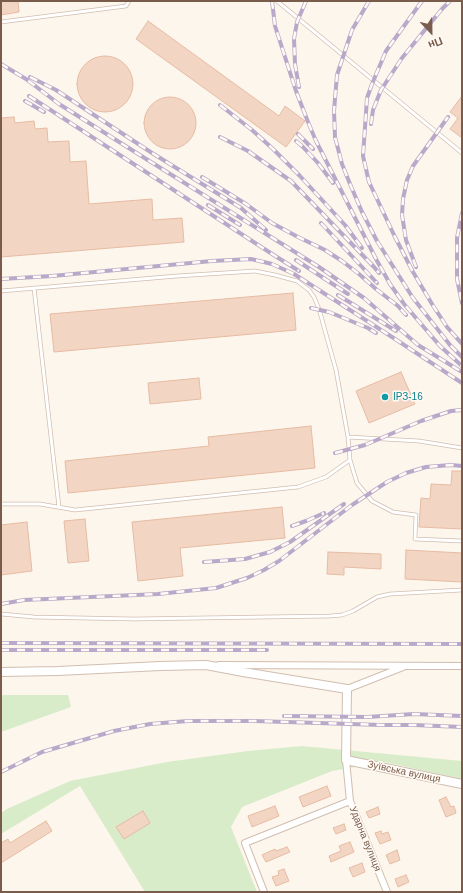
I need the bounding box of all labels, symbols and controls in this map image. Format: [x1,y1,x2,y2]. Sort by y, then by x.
north arrow [411,12,451,52]
text: Пн [426,35,444,51]
place label: ІРЗ-16 [393,391,423,403]
marker: ІРЗ-16 [380,392,390,402]
street label: Зуївська вулиця [366,758,442,786]
street label: Ударна вулиця [347,805,383,873]

